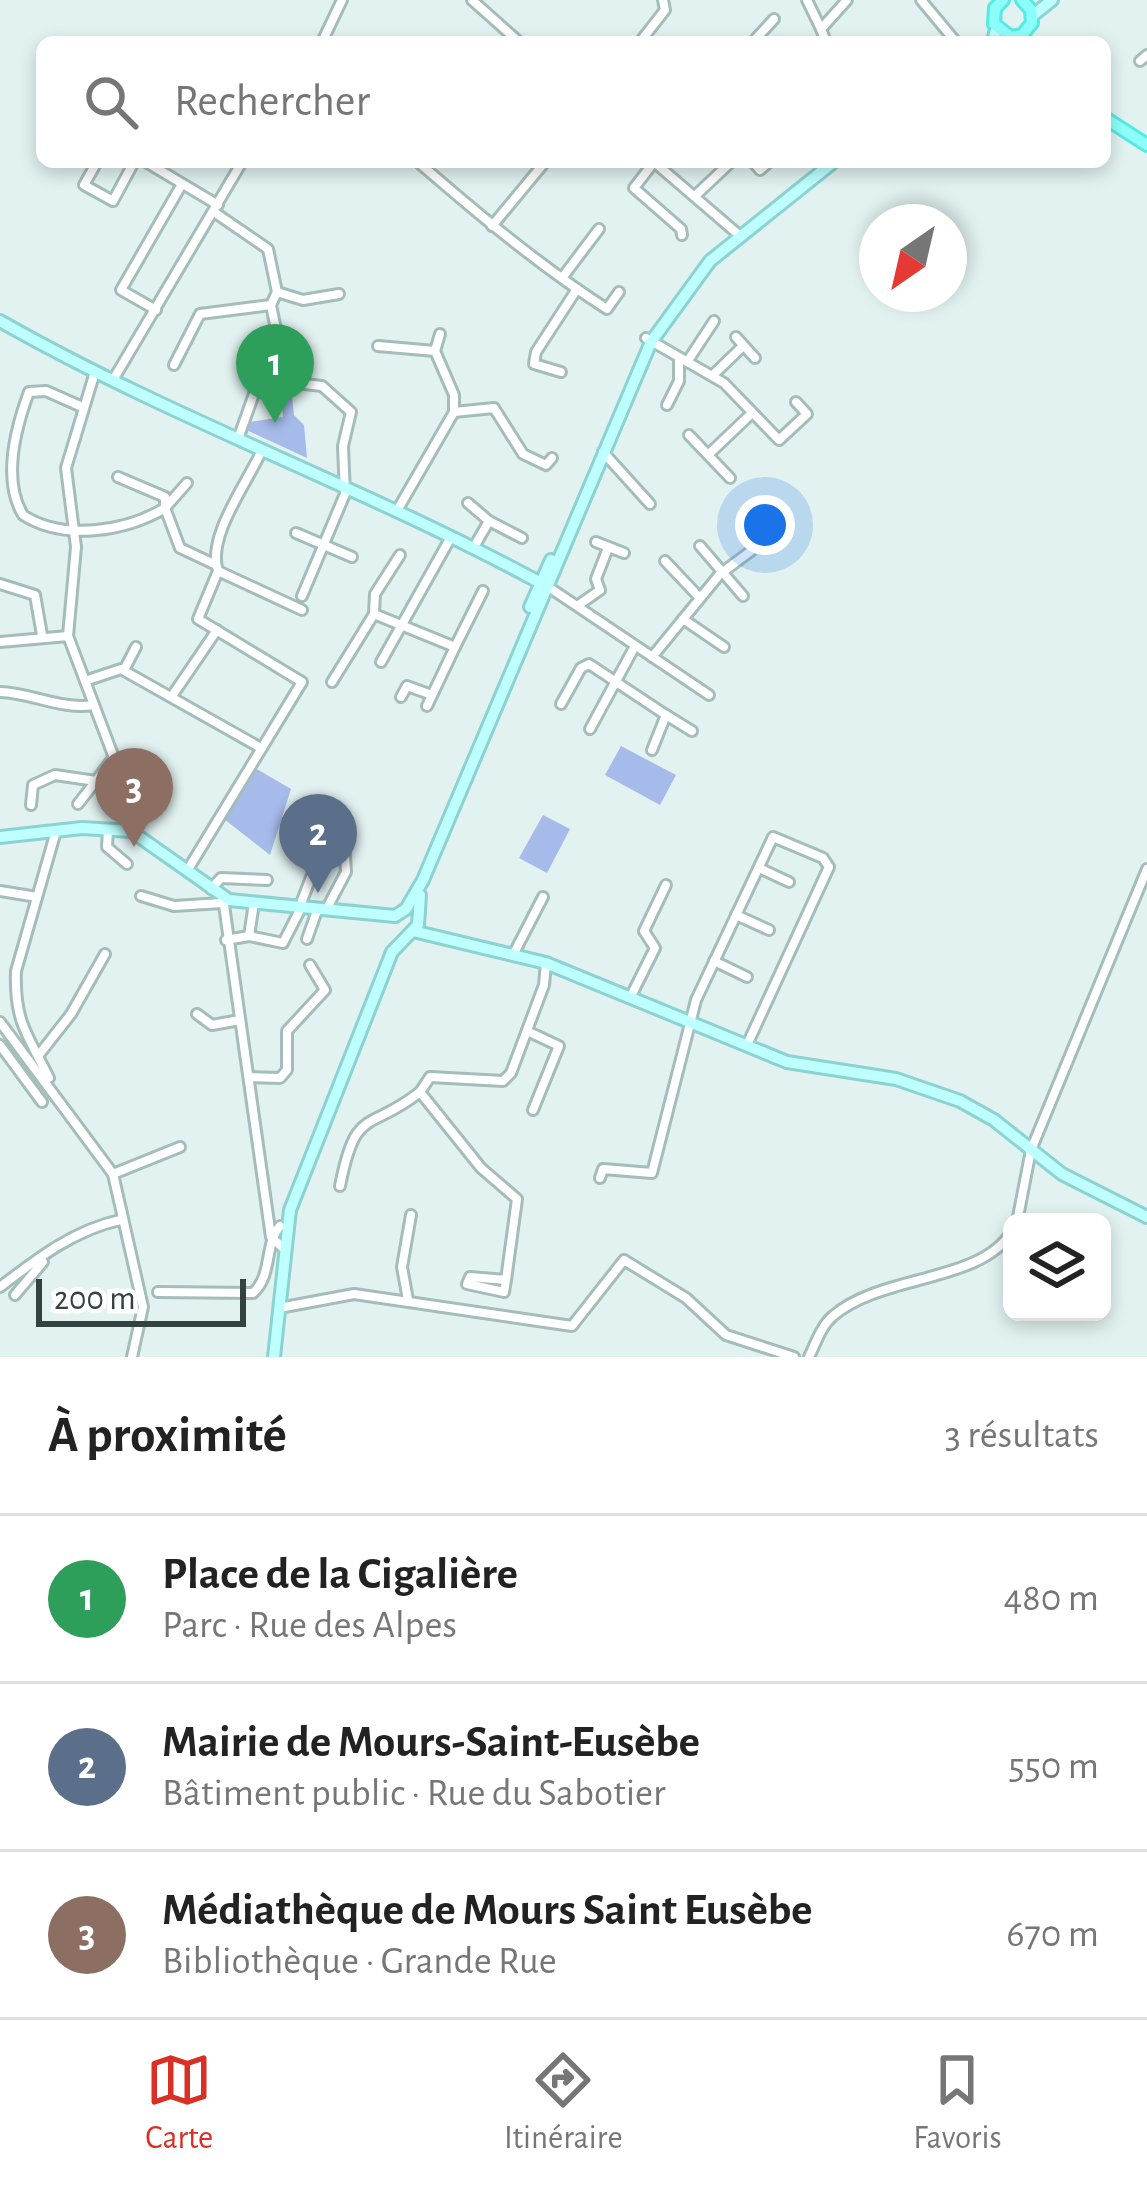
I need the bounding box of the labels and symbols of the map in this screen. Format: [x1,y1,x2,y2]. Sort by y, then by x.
north arrow [859,204,967,312]
pin: 1 [236,324,314,423]
your location [735,495,795,555]
pin: 3 [95,748,173,847]
pin: 2 [279,794,357,893]
scale bar [36,1273,246,1326]

